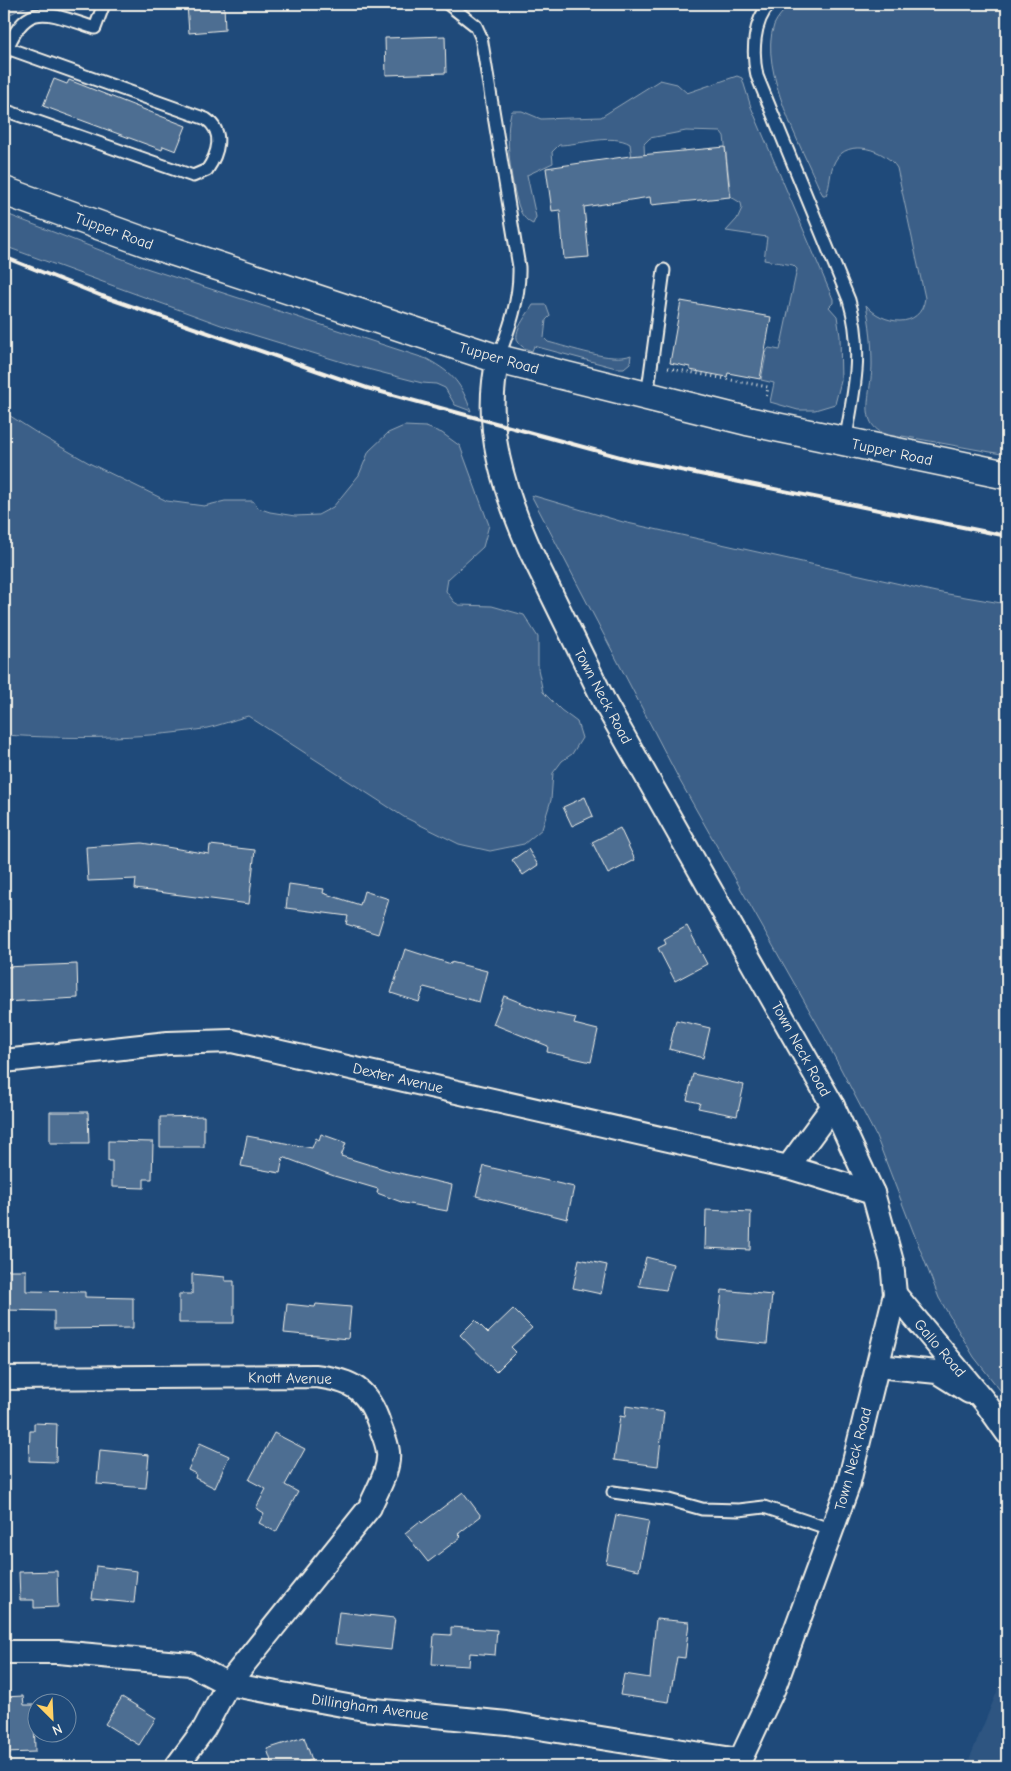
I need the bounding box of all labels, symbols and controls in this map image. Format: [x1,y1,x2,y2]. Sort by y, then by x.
street label: Tupper Road [72,208,156,254]
street label: Tupper Road [457,338,541,378]
street label: Tupper Road [850,435,934,469]
street label: Town Neck Road [570,645,636,747]
street label: Town Neck Road [767,998,835,1100]
street label: Dexter Avenue [351,1059,445,1097]
street label: Gallo Road [910,1315,970,1381]
street label: Knott Avenue [248,1368,333,1388]
street label: Town Neck Road [831,1406,875,1512]
street label: Dillingham Avenue [310,1690,430,1724]
north arrow [28,1694,78,1744]
text: N [49,1720,65,1739]

